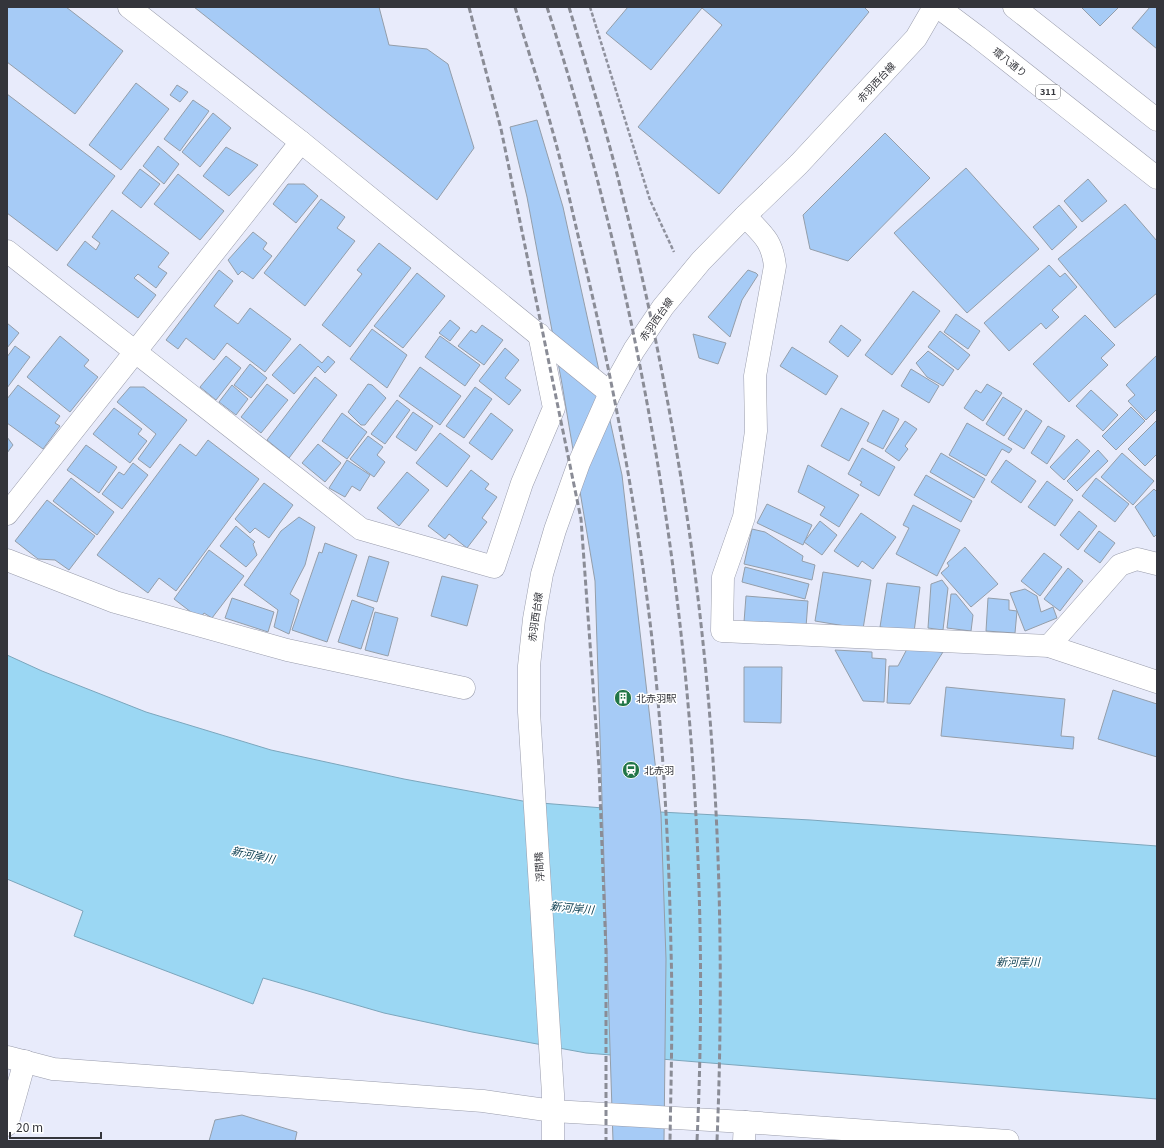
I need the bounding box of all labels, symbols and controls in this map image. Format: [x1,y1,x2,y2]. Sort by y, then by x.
street label: 環八通り [990,43,1031,80]
street label: 赤羽西台線 [853,58,898,105]
road number: 311 [1036,85,1060,99]
street label: 赤羽西台線 [635,294,676,343]
street label: 赤羽西台線 [524,591,545,643]
building icon: 北赤羽駅 [613,688,633,708]
place label: 北赤羽駅 [636,690,677,705]
station icon: 北赤羽 [621,760,641,780]
place label: 北赤羽 [644,762,674,777]
water label: 新河岸川 [230,842,277,867]
street label: 浮間橋 [530,852,547,883]
water label: 新河岸川 [549,897,596,917]
water label: 新河岸川 [996,953,1041,969]
scale bar [10,1114,101,1140]
text: 20 m [16,1118,43,1135]

